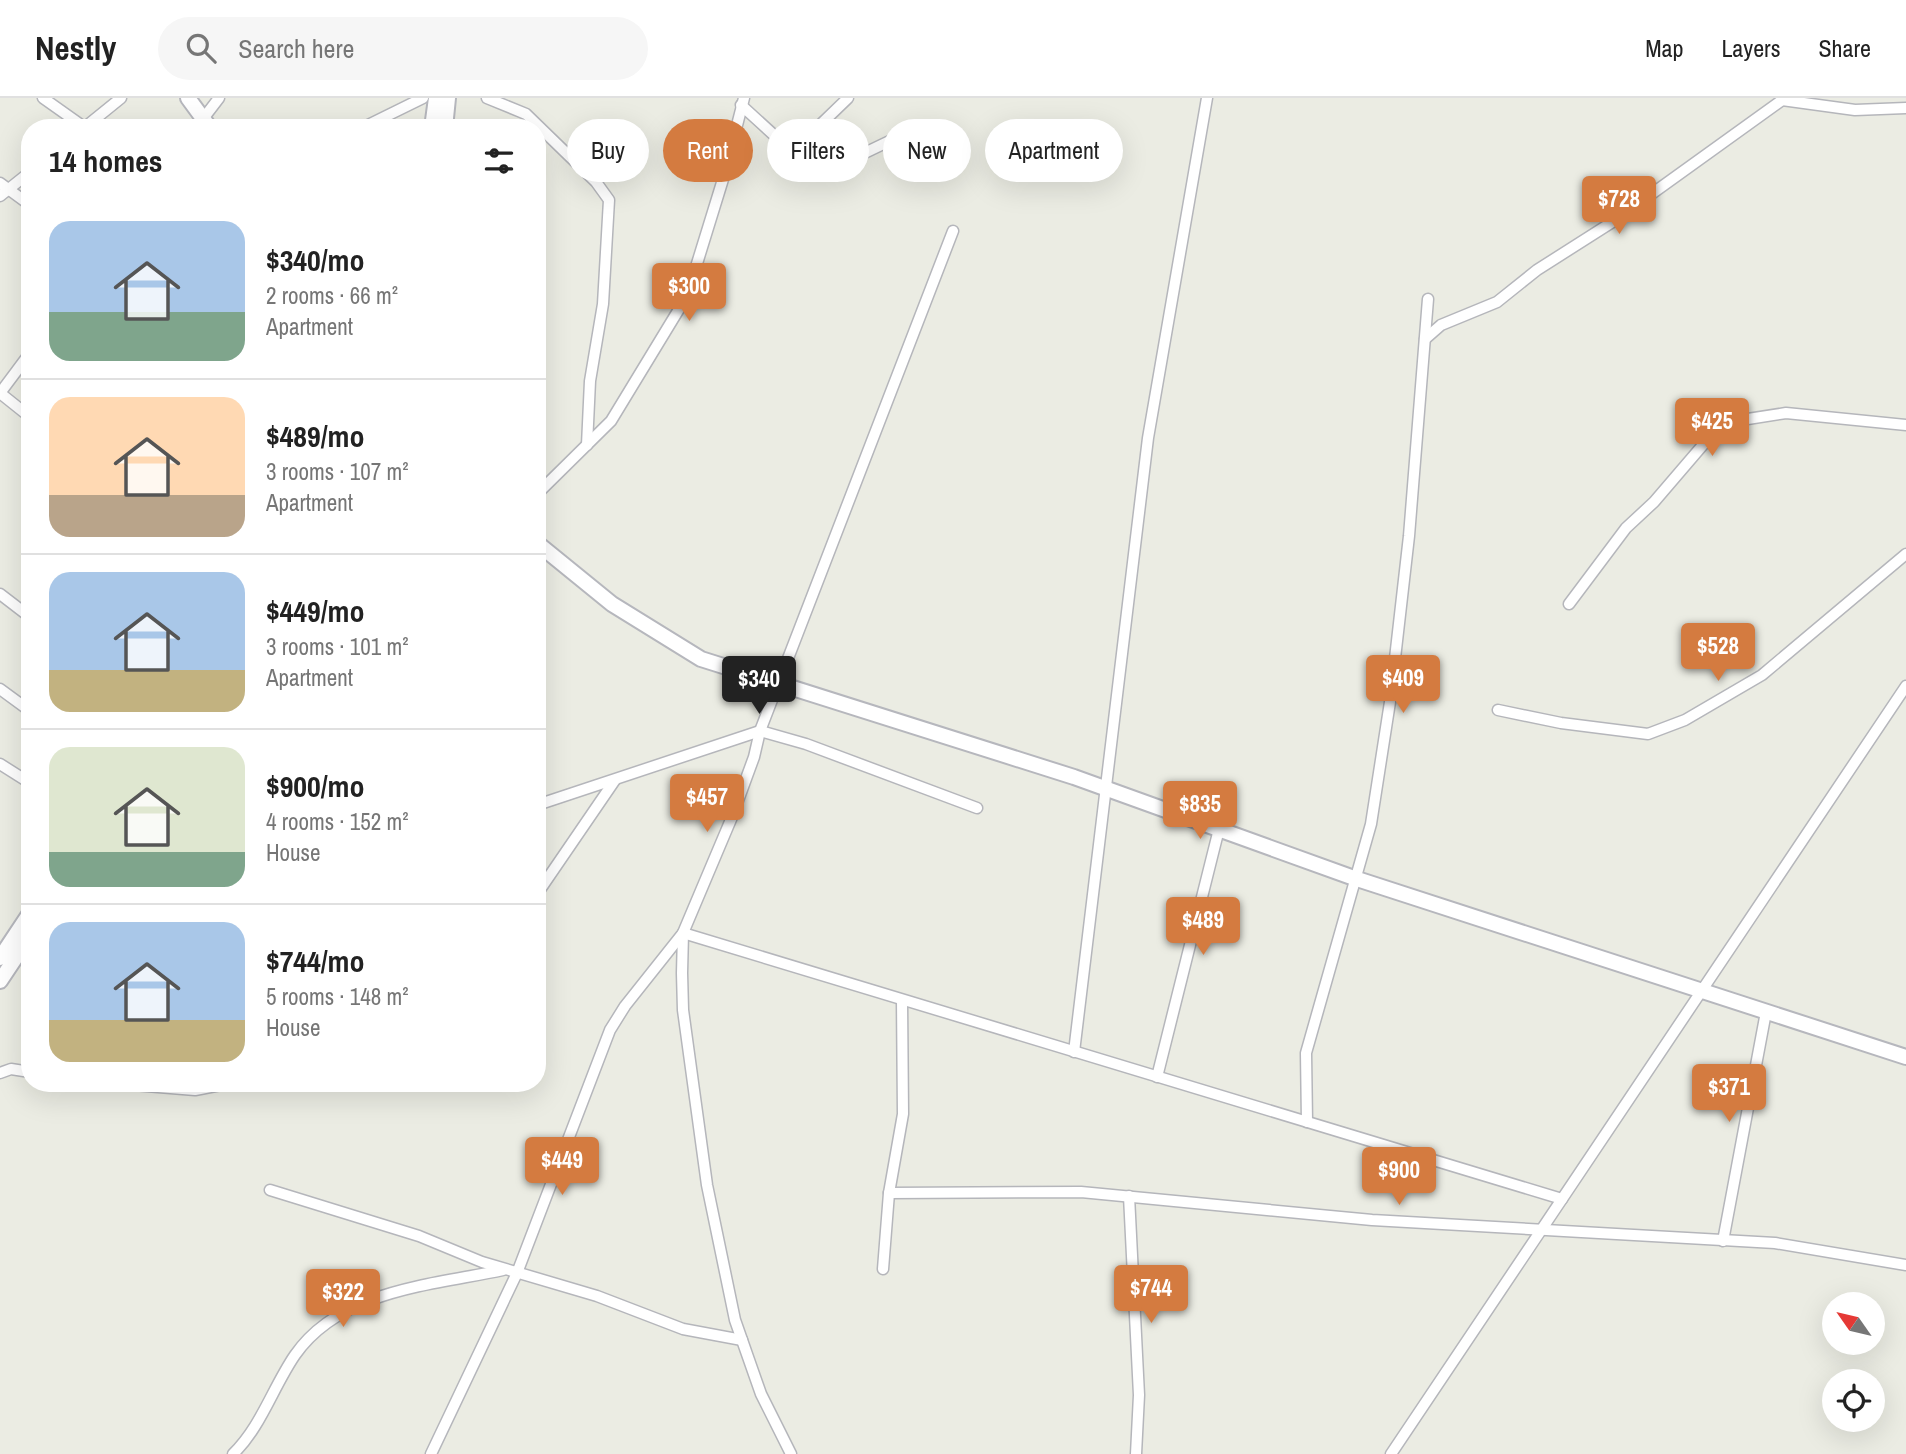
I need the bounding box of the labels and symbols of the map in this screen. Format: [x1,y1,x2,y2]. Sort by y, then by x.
pin: $728 [1578,176,1660,236]
pin: $300 [648,264,730,323]
pin: $425 [1671,398,1753,458]
pin: $528 [1677,624,1759,683]
pin: $340 [718,656,800,716]
pin: $409 [1362,656,1444,715]
pin: $457 [666,774,748,834]
pin: $835 [1159,782,1241,841]
pin: $489 [1162,898,1244,957]
pin: $371 [1688,1065,1770,1124]
pin: $449 [521,1138,603,1197]
pin: $900 [1358,1148,1440,1207]
pin: $744 [1110,1266,1192,1325]
pin: $322 [302,1270,384,1329]
north arrow [1822,1292,1885,1354]

